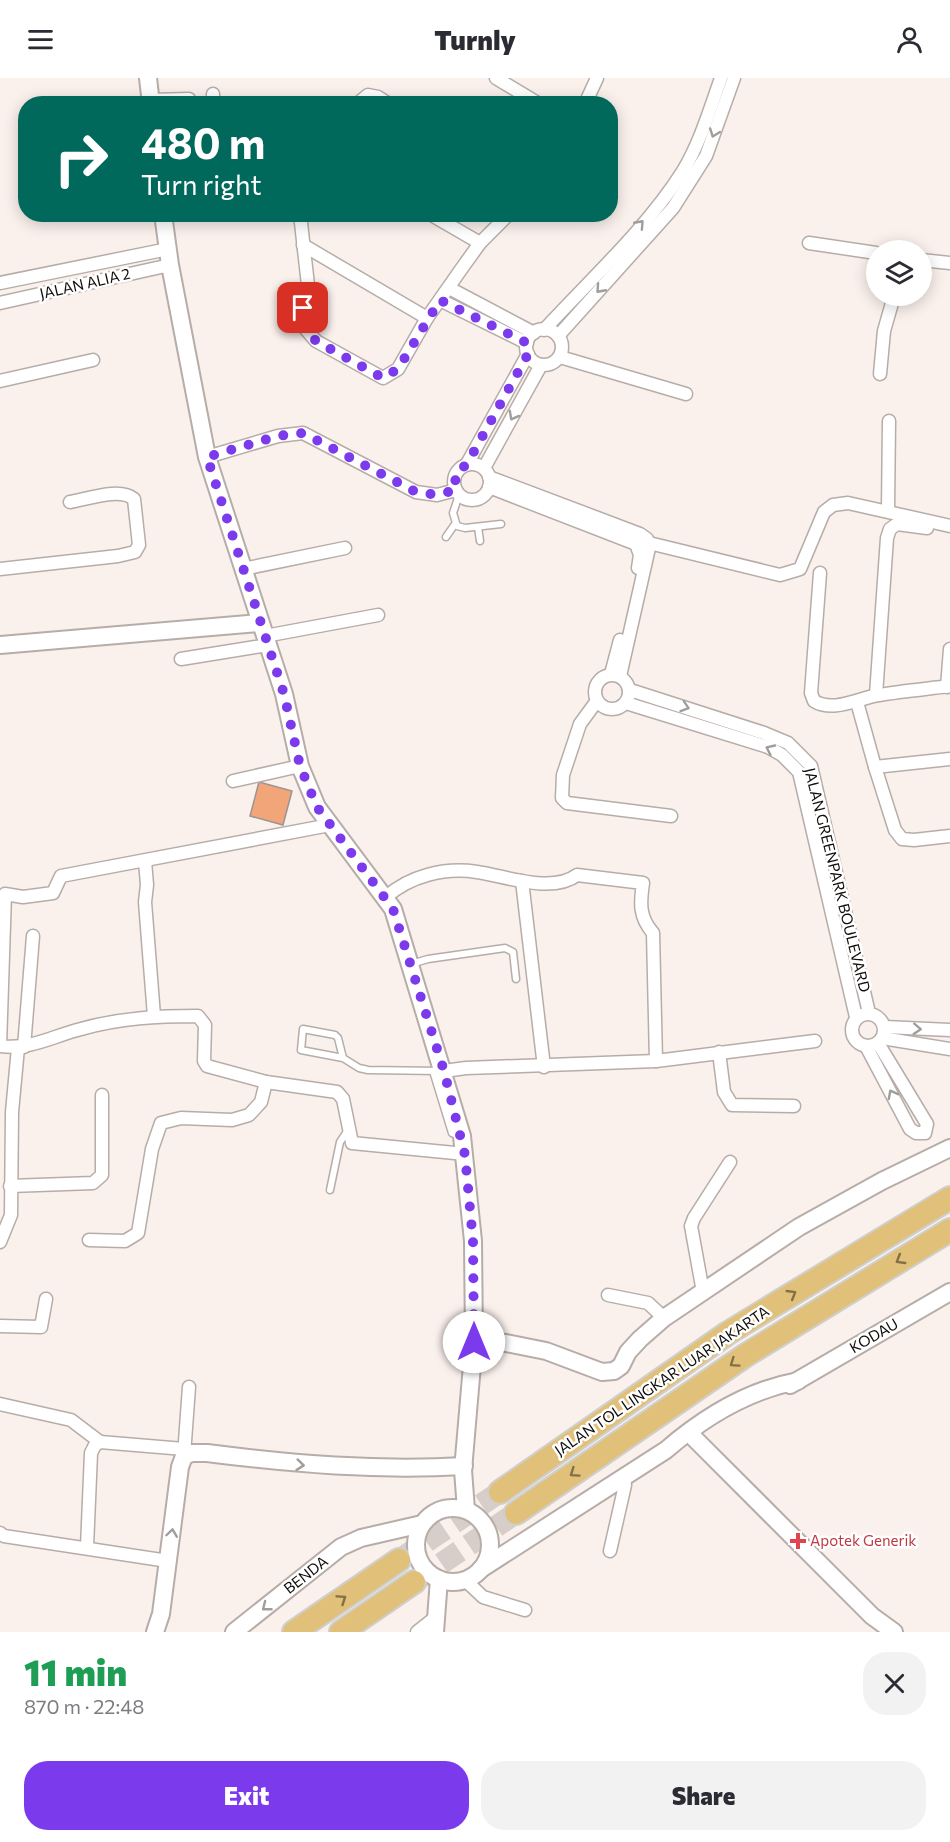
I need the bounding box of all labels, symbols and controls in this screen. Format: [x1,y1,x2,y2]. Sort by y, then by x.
icon: menu [24,23,57,56]
text: Turnly [434,23,516,56]
icon: person [893,23,926,56]
text: 480 m [141,116,265,168]
icon: right [42,120,120,198]
one-way arrow [709,127,722,138]
text: Turn right [141,168,261,201]
one-way arrow [633,221,644,231]
map controls [866,240,932,306]
button: layers [866,240,932,306]
street label: JALAN ALIA 2 [38,264,132,302]
pin [277,282,328,333]
one-way arrow [596,282,607,293]
icon: arrive [286,291,319,324]
one-way arrow [509,410,520,420]
one-way arrow [679,700,690,713]
one-way arrow [765,745,776,757]
street label: JALAN GREENPARK BOULEVARD [801,766,875,994]
one-way arrow [913,1022,922,1035]
one-way arrow [888,1090,899,1101]
one-way arrow [896,1253,906,1265]
one-way arrow [786,1290,796,1302]
street label: JALAN TOL LINGKAR LUAR JAKARTA [551,1301,772,1459]
position arrow [442,1310,506,1374]
street label: KODAU [846,1314,901,1356]
one-way arrow [730,1356,741,1367]
one-way arrow [295,1458,304,1471]
one-way arrow [569,1466,580,1477]
one-way arrow [165,1529,177,1538]
place label: Apotek Generik [810,1531,916,1549]
marker: Apotek Generik [791,1534,805,1548]
street label: BENDA [280,1551,331,1597]
one-way arrow [336,1595,347,1606]
one-way arrow [262,1599,273,1610]
text: 11 min [24,1649,127,1693]
button: close [863,1652,926,1715]
text: 870 m · 22:48 [24,1694,144,1718]
button: Exit [24,1761,469,1830]
button: Share [481,1761,926,1830]

